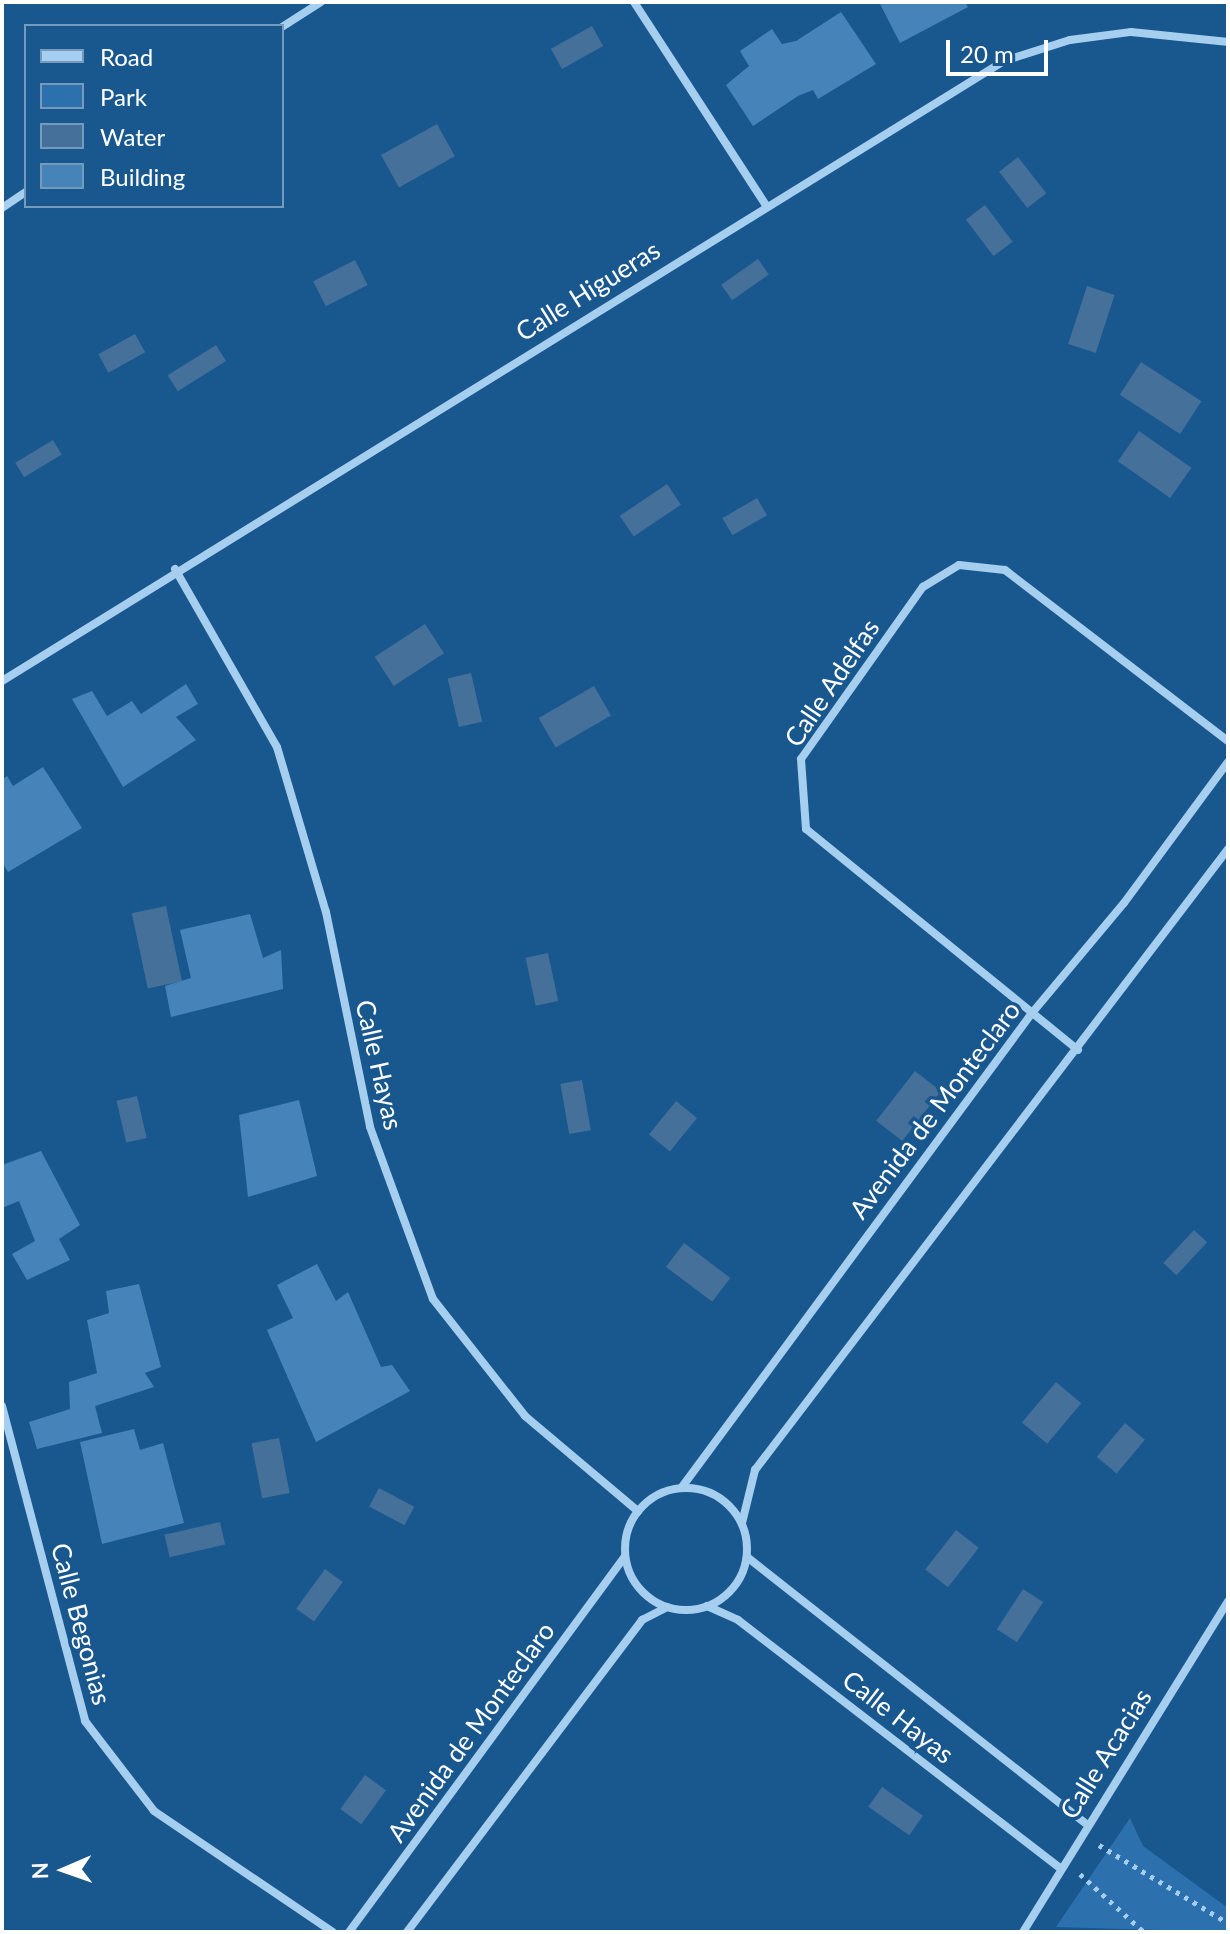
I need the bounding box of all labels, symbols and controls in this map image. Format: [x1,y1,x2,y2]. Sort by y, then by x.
legend [24,24,284,208]
scale bar [950,24,1052,74]
text: 20 m [960,39,1014,68]
text: Road [100,42,153,71]
text: Park [100,82,147,111]
text: Water [100,122,165,151]
text: Building [100,162,185,191]
street label: Calle Higueras [510,234,666,348]
street label: Calle Adelfas [778,613,886,753]
street label: Avenida de Monteclaro [843,995,1027,1225]
street label: Calle Hayas [349,997,409,1133]
street label: Calle Begonias [44,1540,118,1708]
street label: Avenida de Monteclaro [381,1616,561,1848]
street label: Calle Hayas [836,1664,960,1770]
street label: Calle Acacias [1053,1683,1159,1825]
north arrow [24,1830,104,1910]
text: N [26,1862,53,1880]

